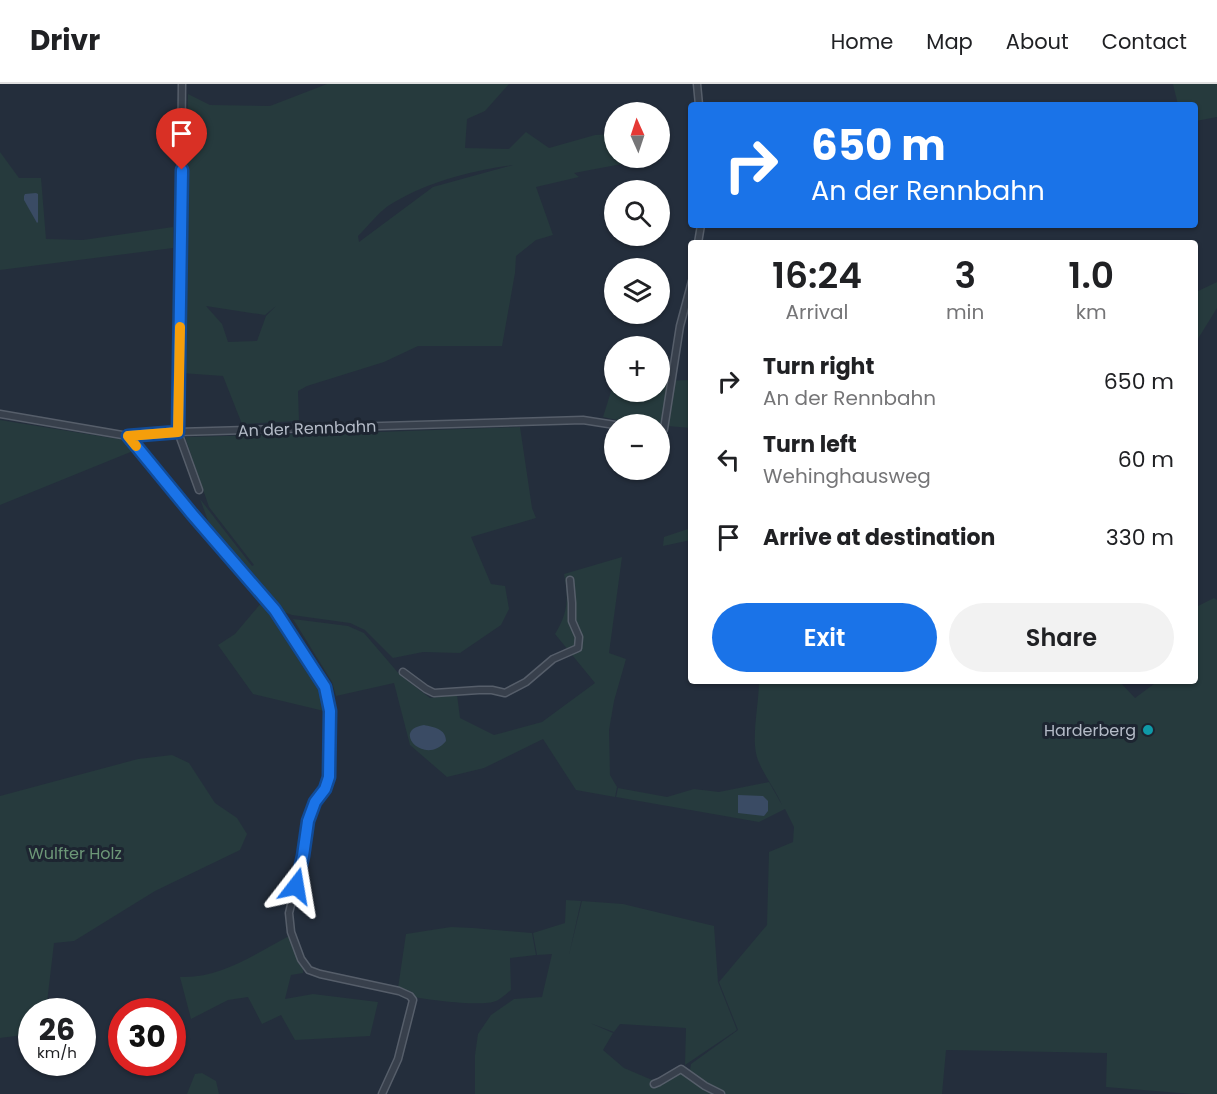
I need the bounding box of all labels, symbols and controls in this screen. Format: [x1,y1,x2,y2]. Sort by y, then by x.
text: Drivr [30,21,100,60]
text: Home [831,27,893,56]
text: Map [926,27,973,56]
text: About [1006,27,1069,56]
text: Contact [1102,27,1187,56]
north arrow [604,102,670,168]
map controls [604,102,670,480]
pin [156,108,207,170]
text: 650 m [811,116,946,175]
icon: arrive [165,117,198,150]
icon: right [712,126,790,204]
text: An der Rennbahn [811,172,1045,209]
button: search [604,180,670,246]
text: 16:24 [772,250,862,301]
text: 3 [954,250,976,301]
text: 1.0 [1068,250,1114,301]
button: layers [604,258,670,324]
text: Arrival [786,298,849,326]
text: min [946,298,984,326]
text: km [1076,298,1107,326]
button: + [604,336,670,402]
text: Turn right [763,351,874,382]
icon: right [712,365,745,398]
text: 650 m [1104,366,1174,397]
text: An der Rennbahn [763,384,936,412]
button: − [604,414,670,480]
street label: An der Rennbahn [237,415,377,442]
text: Turn left [763,429,857,460]
icon: left [712,443,745,476]
text: 60 m [1118,444,1174,475]
text: Wehinghausweg [763,462,931,490]
icon: arrive [712,521,745,554]
text: Arrive at destination [763,522,995,553]
text: 330 m [1106,522,1174,553]
button: Exit [712,603,937,672]
button: Share [949,603,1174,672]
place label: Harderberg [1044,719,1136,742]
marker: Harderberg [1141,723,1155,737]
park label: Wulfter Holz [28,842,122,865]
position arrow [264,854,328,918]
speed limit sign: 30 [108,998,186,1076]
text: 26 [39,1008,75,1051]
text: km/h [37,1042,77,1063]

